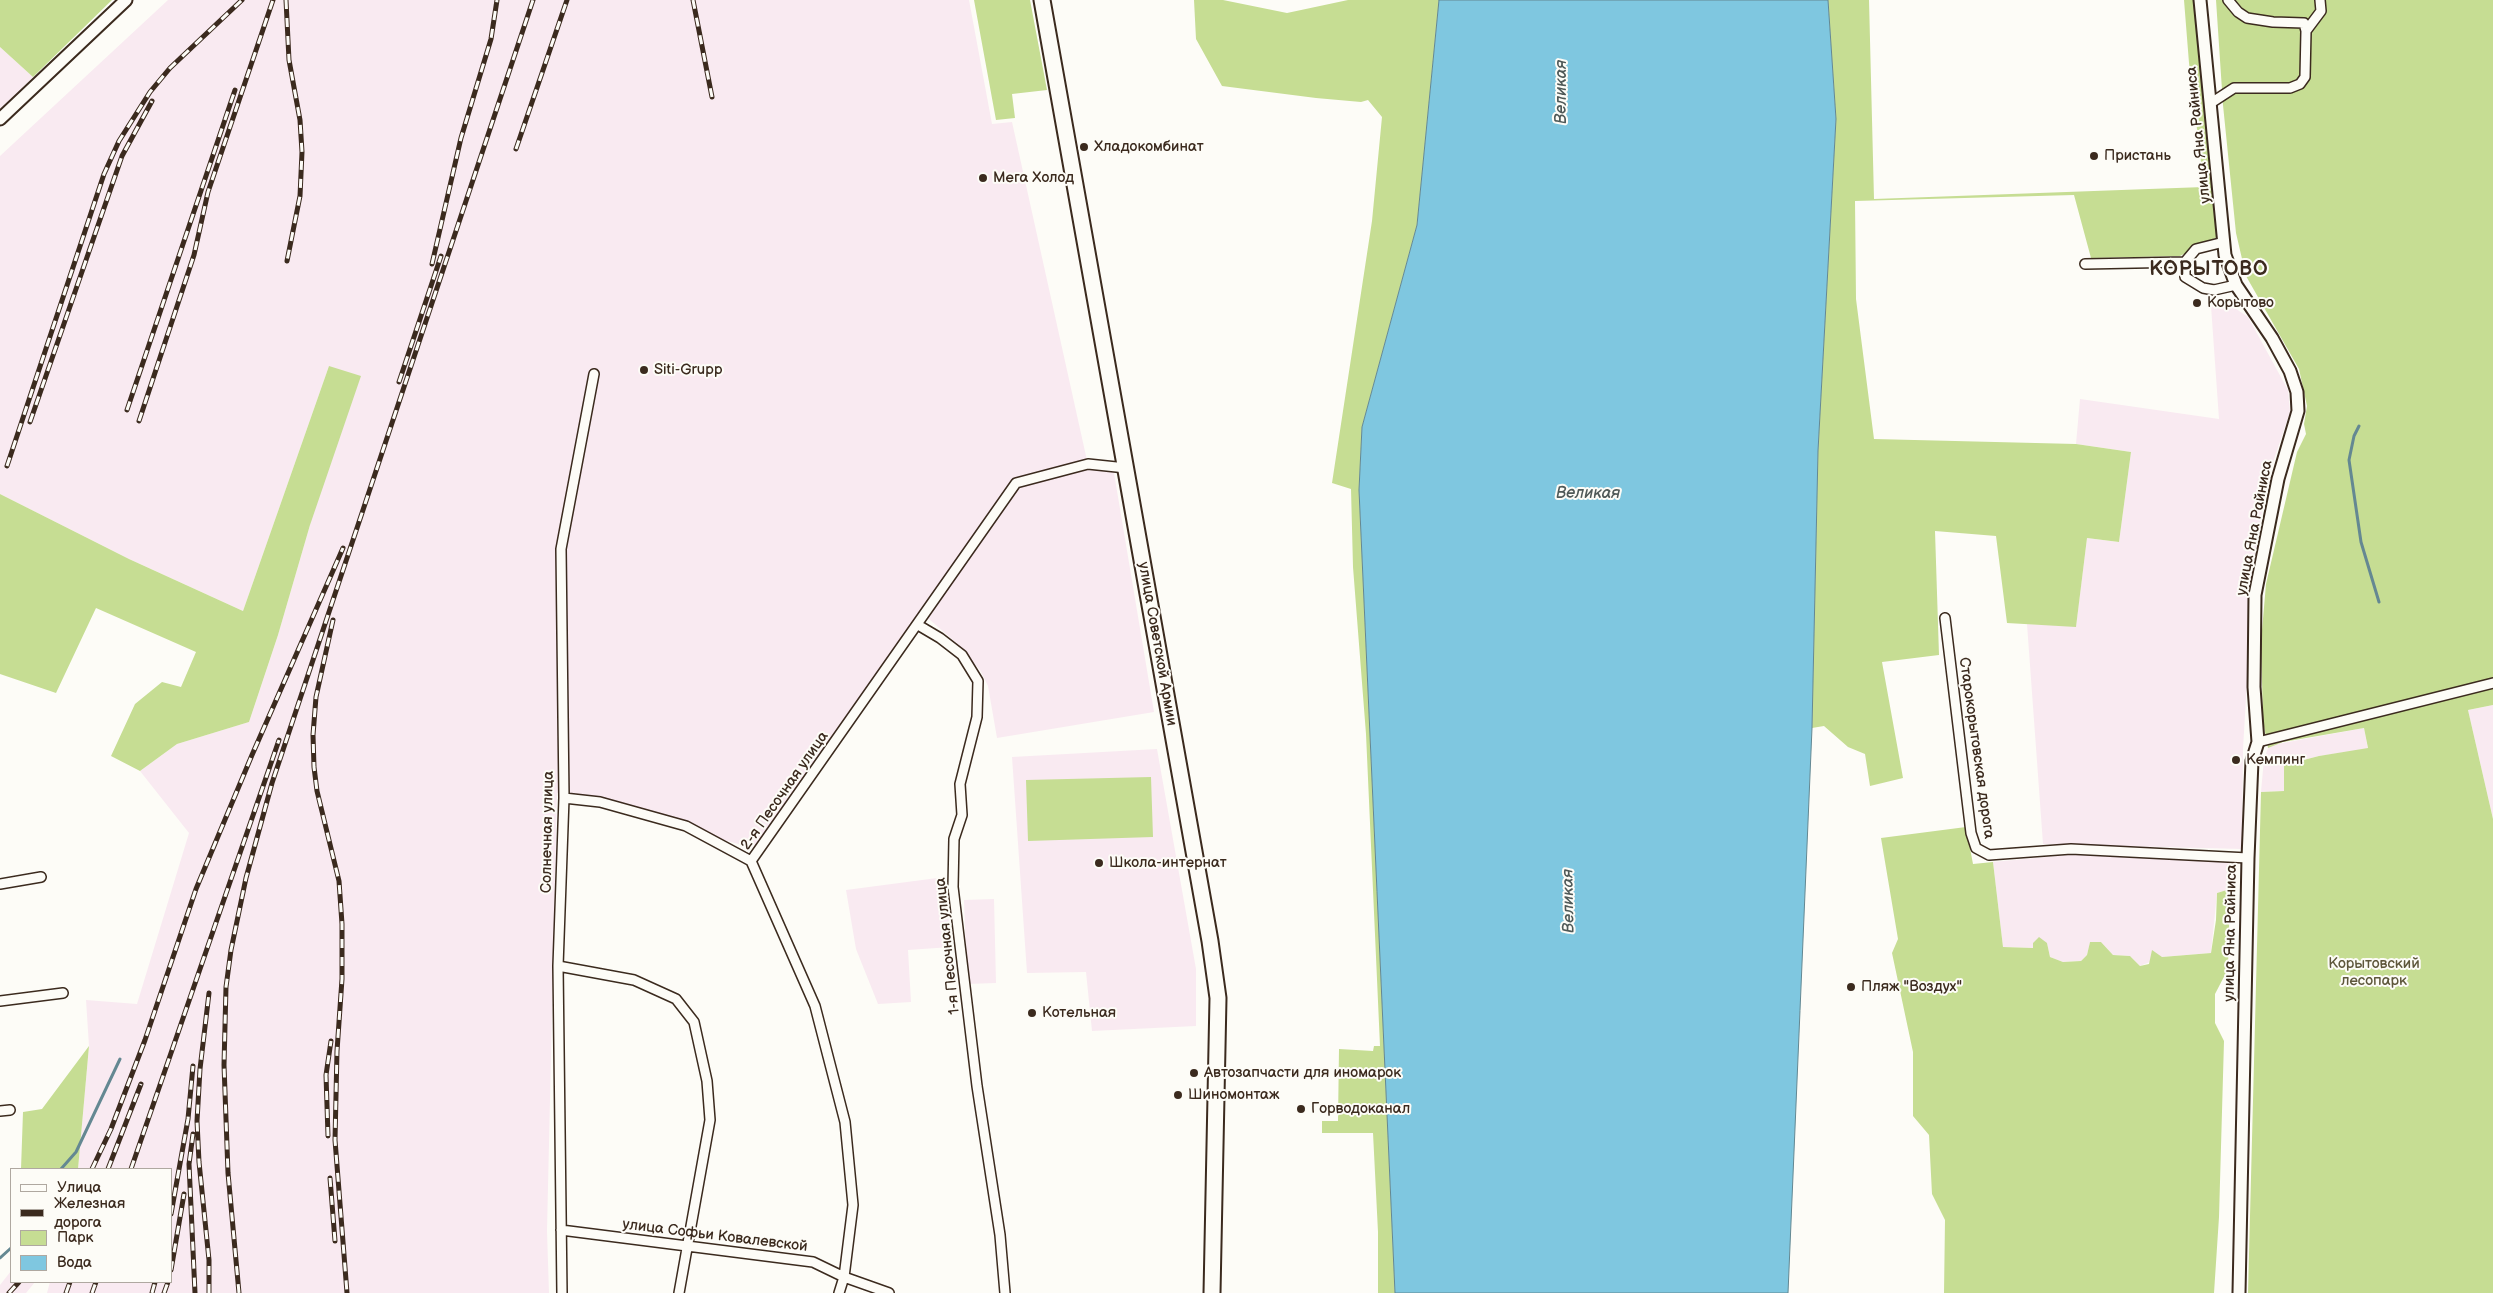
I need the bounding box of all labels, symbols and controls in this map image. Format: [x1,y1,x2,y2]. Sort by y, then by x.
water label: Великая [1552,60,1572,124]
street label: улица Яна Райниса [2183,66,2215,204]
place label: Хладокомбинат [1094,138,1204,156]
marker: Хладокомбинат [1078,141,1090,153]
place label: Пристань [2104,147,2171,165]
marker: Пристань [2088,150,2100,162]
place label: Мега Холод [993,169,1074,187]
marker: Мега Холод [977,172,989,184]
district label: КОРЫТОВО [2148,258,2270,282]
place label: Корытово [2207,294,2274,312]
marker: Корытово [2191,297,2203,309]
place label: Siti-Grupp [654,361,723,379]
marker: Siti-Grupp [638,364,650,376]
street label: улица Яна Райниса [2233,459,2277,597]
water label: Великая [1556,484,1620,504]
street label: улица Советской Армии [1134,561,1180,727]
street label: Старокорытовская дорога [1954,656,1998,840]
street label: 2-я Песочная улица [737,728,833,854]
place label: Кемпинг [2246,751,2305,769]
marker: Кемпинг [2230,754,2242,766]
street label: Солнечная улица [538,771,558,893]
place label: Школа-интернат [1109,854,1227,872]
marker: Школа-интернат [1093,857,1105,869]
street label: улица Яна Райниса [2221,864,2241,1002]
water label: Великая [1559,869,1579,933]
street label: 1-я Песочная улица [932,877,964,1015]
park label: Корытовский лесопарк [2328,955,2420,990]
place label: Пляж "Воздух" [1861,978,1962,996]
marker: Пляж "Воздух" [1845,981,1857,993]
place label: Котельная [1042,1004,1116,1022]
marker: Котельная [1026,1007,1038,1019]
place label: Автозапчасти для иномарок [1204,1064,1401,1082]
marker: Автозапчасти для иномарок [1188,1067,1200,1079]
place label: Шиномонтаж [1188,1086,1279,1104]
marker: Шиномонтаж [1172,1089,1184,1101]
place label: Горводоканал [1311,1100,1410,1118]
marker: Горводоканал [1295,1103,1307,1115]
legend [10,1168,172,1283]
text: Улица [57,1178,101,1197]
text: Железная дорога [54,1194,125,1232]
street label: улица Софьи Ковалевской [621,1216,809,1256]
text: Парк [57,1228,94,1247]
text: Вода [57,1253,92,1272]

